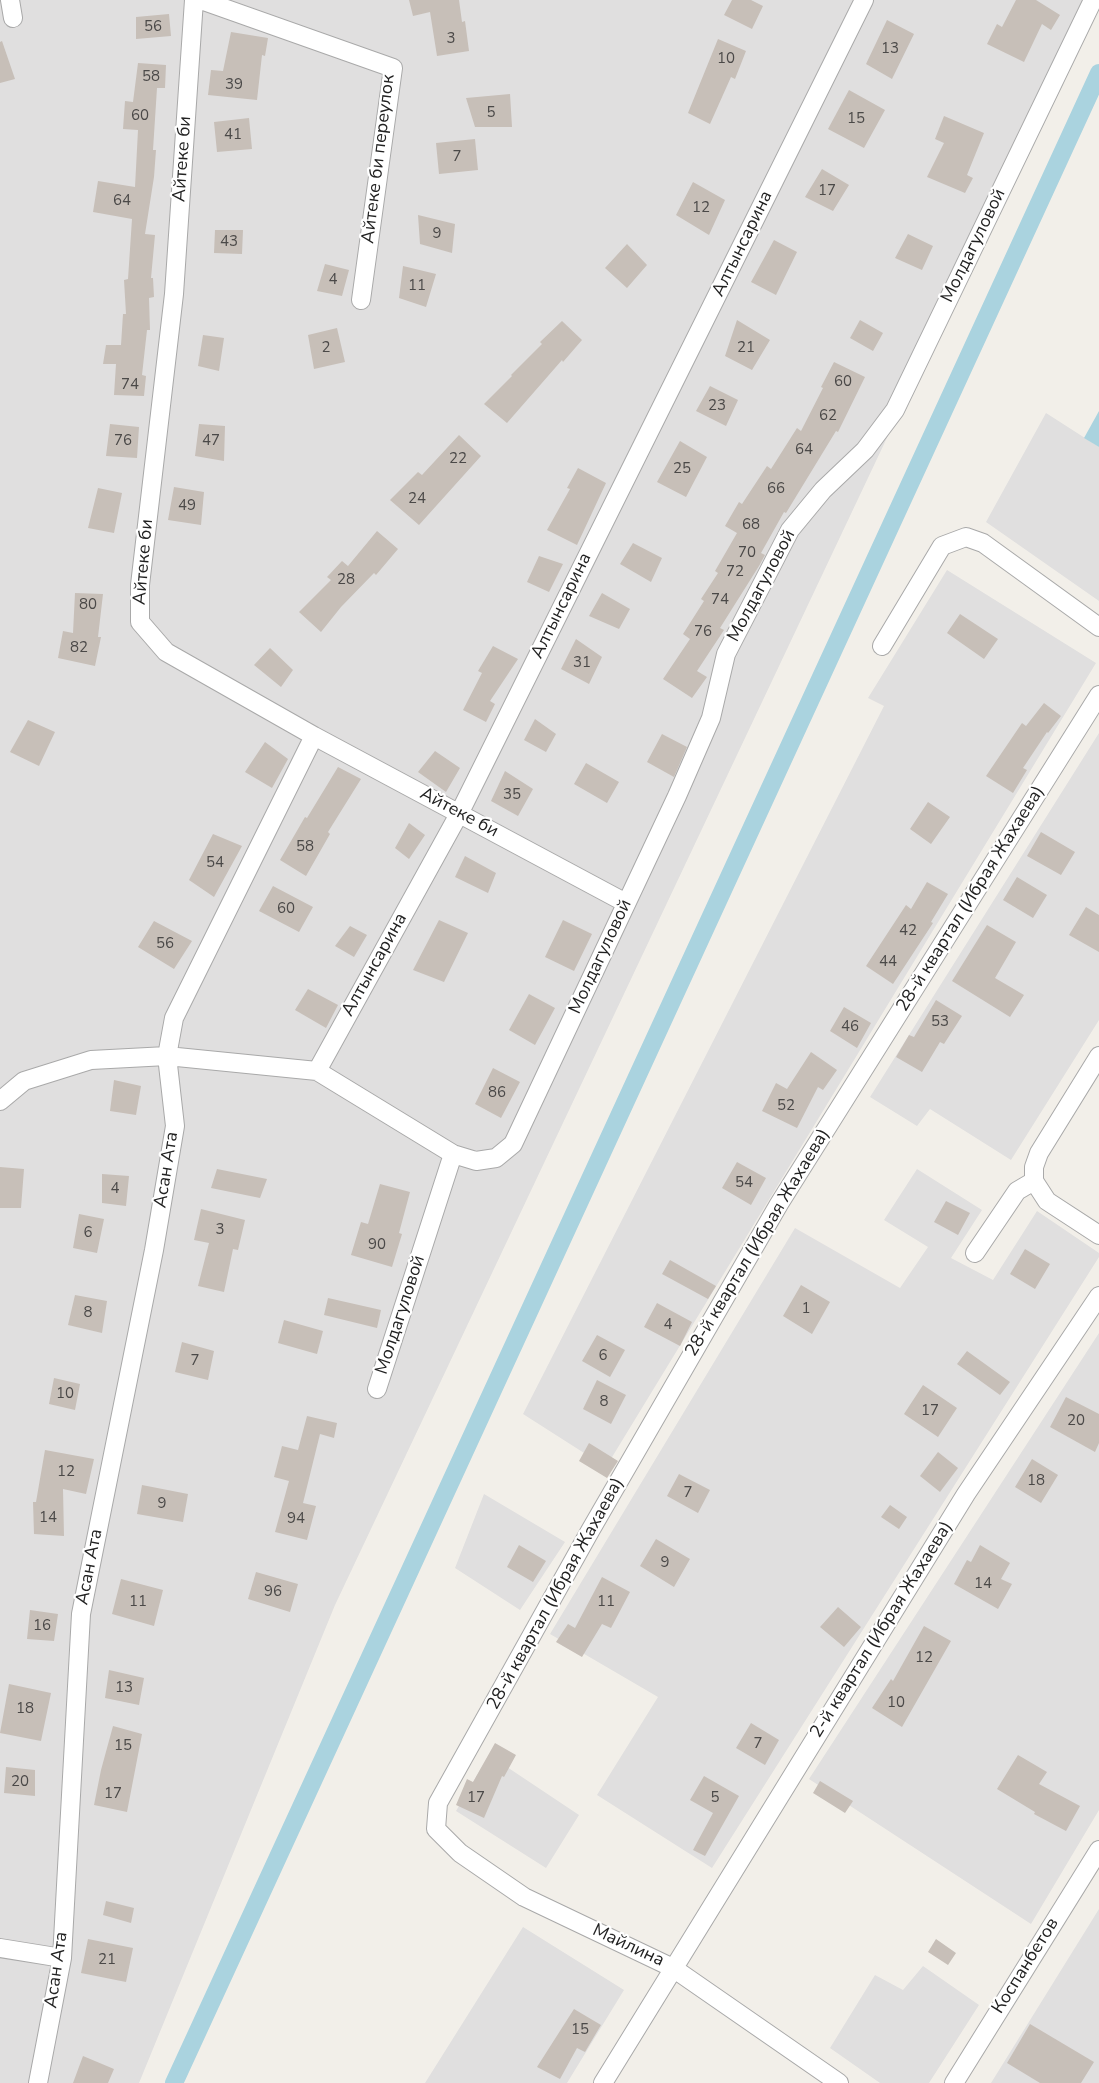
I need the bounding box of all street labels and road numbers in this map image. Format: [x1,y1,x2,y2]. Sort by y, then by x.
street label: Айтеке би переулок [358,73,400,245]
street label: Айтеке би [169,115,197,203]
street label: Молдагуловой [937,186,1011,306]
street label: Алтынсарина [708,188,778,300]
street label: Айтеке би [129,518,159,606]
street label: Молдагуловой [723,526,801,646]
street label: Алтынсарина [527,550,597,662]
street label: 28-й квартал (Ибрая Жахаева) [892,782,1050,1016]
street label: Айтеке би [416,783,502,843]
street label: Молдагуловой [565,896,637,1018]
street label: Алтынсарина [338,910,412,1020]
street label: 28-й квартал (Ибрая Жахаева) [681,1125,835,1361]
street label: Асан Ата [150,1130,184,1210]
street label: Молдагуловой [372,1253,430,1377]
street label: 28-й квартал (Ибрая Жахаева) [483,1474,629,1714]
street label: 2-й квартал (Ибрая Жахаева) [806,1518,958,1742]
street label: Асан Ата [72,1527,108,1607]
street label: Коспанбетов [988,1914,1064,2018]
street label: Майлина [589,1920,667,1972]
street label: Асан Ата [41,1930,73,2010]

